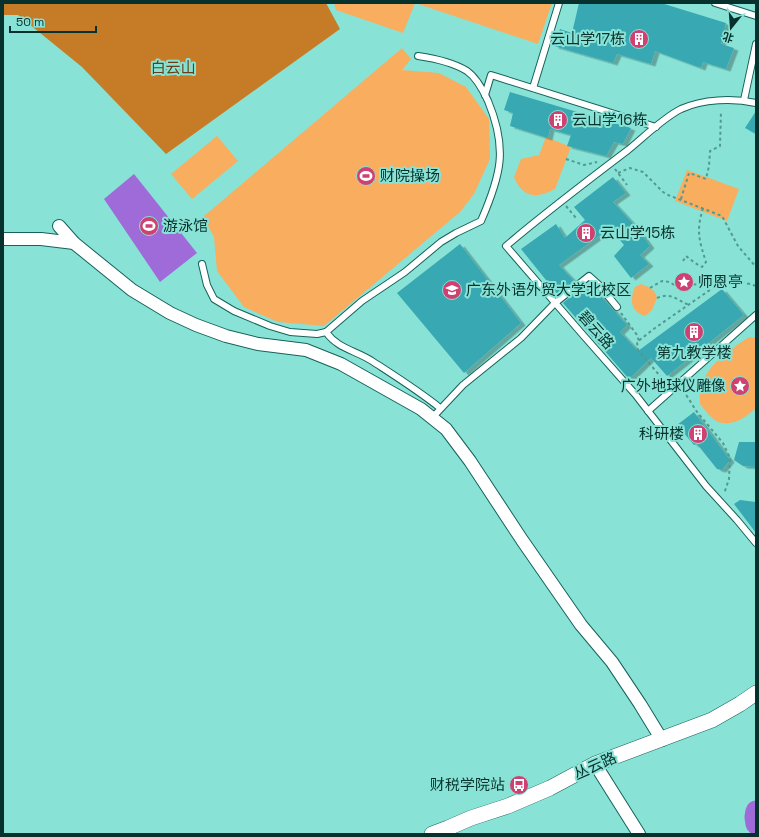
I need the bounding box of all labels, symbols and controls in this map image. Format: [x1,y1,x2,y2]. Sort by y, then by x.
scale bar [10,8,96,34]
north arrow [711,8,751,48]
text: 50 m [16,14,44,30]
building icon: 云山学17栋 [628,28,650,50]
place label: 云山学17栋 [550,29,625,48]
text: 北 [721,29,735,46]
park label: 白云山 [150,58,196,77]
building icon: 云山学16栋 [547,109,569,131]
place label: 云山学16栋 [572,110,647,129]
sports icon: 财院操场 [355,165,377,187]
place label: 财院操场 [380,166,440,185]
sports icon: 游泳馆 [138,215,160,237]
place label: 游泳馆 [163,216,208,235]
building icon: 云山学15栋 [575,222,597,244]
place label: 云山学15栋 [600,223,675,242]
place icon: 师恩亭 [673,271,695,293]
place label: 师恩亭 [698,272,743,291]
school or university icon: 广东外语外贸大学北校区 [441,279,463,301]
place label: 广东外语外贸大学北校区 [466,280,631,299]
street label: 碧云路 [574,307,618,353]
building icon: 第九教学楼 [683,321,705,343]
place label: 第九教学楼 [656,343,732,362]
place icon: 广外地球仪雕像 [729,375,751,397]
place label: 广外地球仪雕像 [621,376,726,395]
building icon: 科研楼 [687,423,709,445]
place label: 科研楼 [639,424,684,443]
street label: 丛云路 [570,748,619,783]
bus stop icon: 财税学院站 [508,774,530,796]
place label: 财税学院站 [430,775,505,794]

